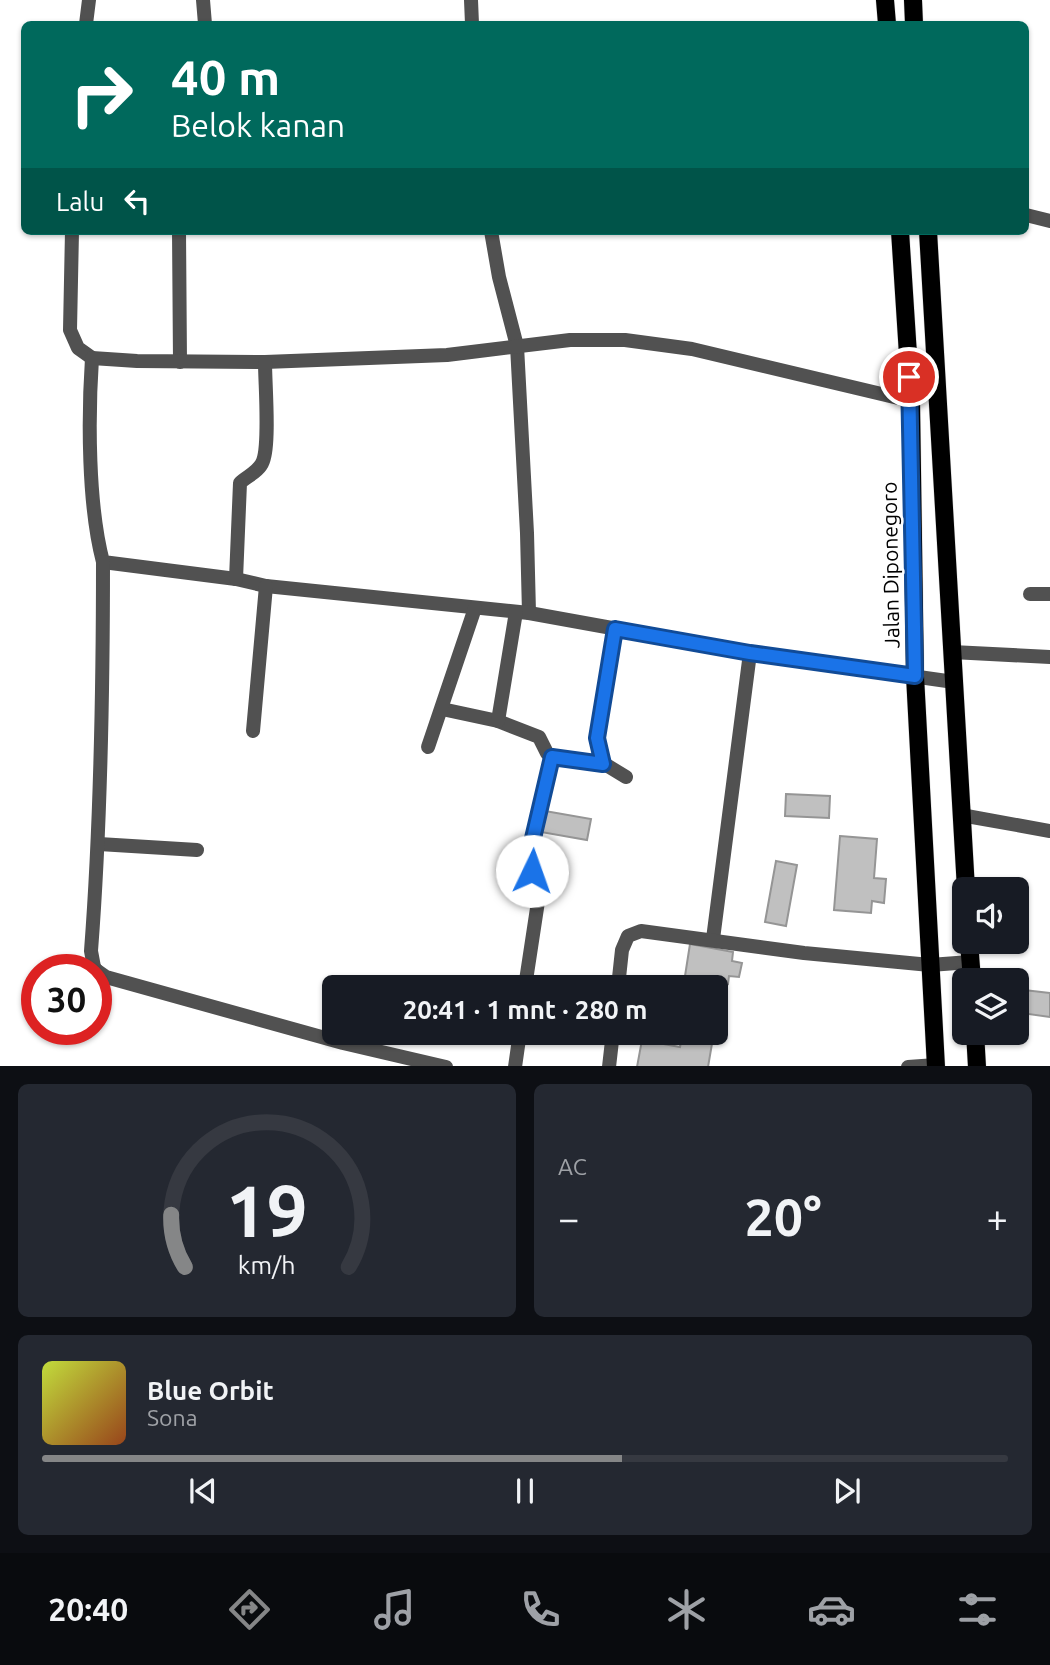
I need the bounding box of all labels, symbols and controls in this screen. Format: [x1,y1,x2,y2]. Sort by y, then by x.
icon: right [56,49,147,140]
text: 40 m [171,49,280,104]
text: Belok kanan [171,107,345,143]
icon: left [118,182,156,220]
text: Lalu [56,187,104,216]
pin [879,347,939,407]
icon: arrive [890,358,928,396]
street label: Jalan Diponegoro [877,481,903,649]
position arrow [495,834,569,908]
map controls [952,877,1029,1045]
button: sound [952,877,1029,954]
speed limit sign: 30 [21,954,112,1045]
button: layers [952,968,1029,1045]
text: 20:41 · 1 mnt · 280 m [403,995,647,1024]
text: AC [558,1154,587,1179]
text: 19 [226,1169,308,1251]
text: 20° [744,1188,822,1246]
text: − [558,1197,579,1239]
text: + [987,1197,1008,1239]
text: km/h [238,1250,296,1278]
text: Blue Orbit [147,1376,274,1405]
text: Sona [147,1405,197,1430]
icon: previous [184,1472,222,1510]
icon: pause [506,1472,544,1510]
icon: next [828,1472,866,1510]
icon: directions [225,1585,274,1634]
icon: music [370,1585,419,1634]
icon: phone [516,1585,565,1634]
icon: climate [662,1585,711,1634]
icon: car [807,1585,856,1634]
icon: filters [953,1585,1002,1634]
text: 20:40 [48,1591,128,1627]

